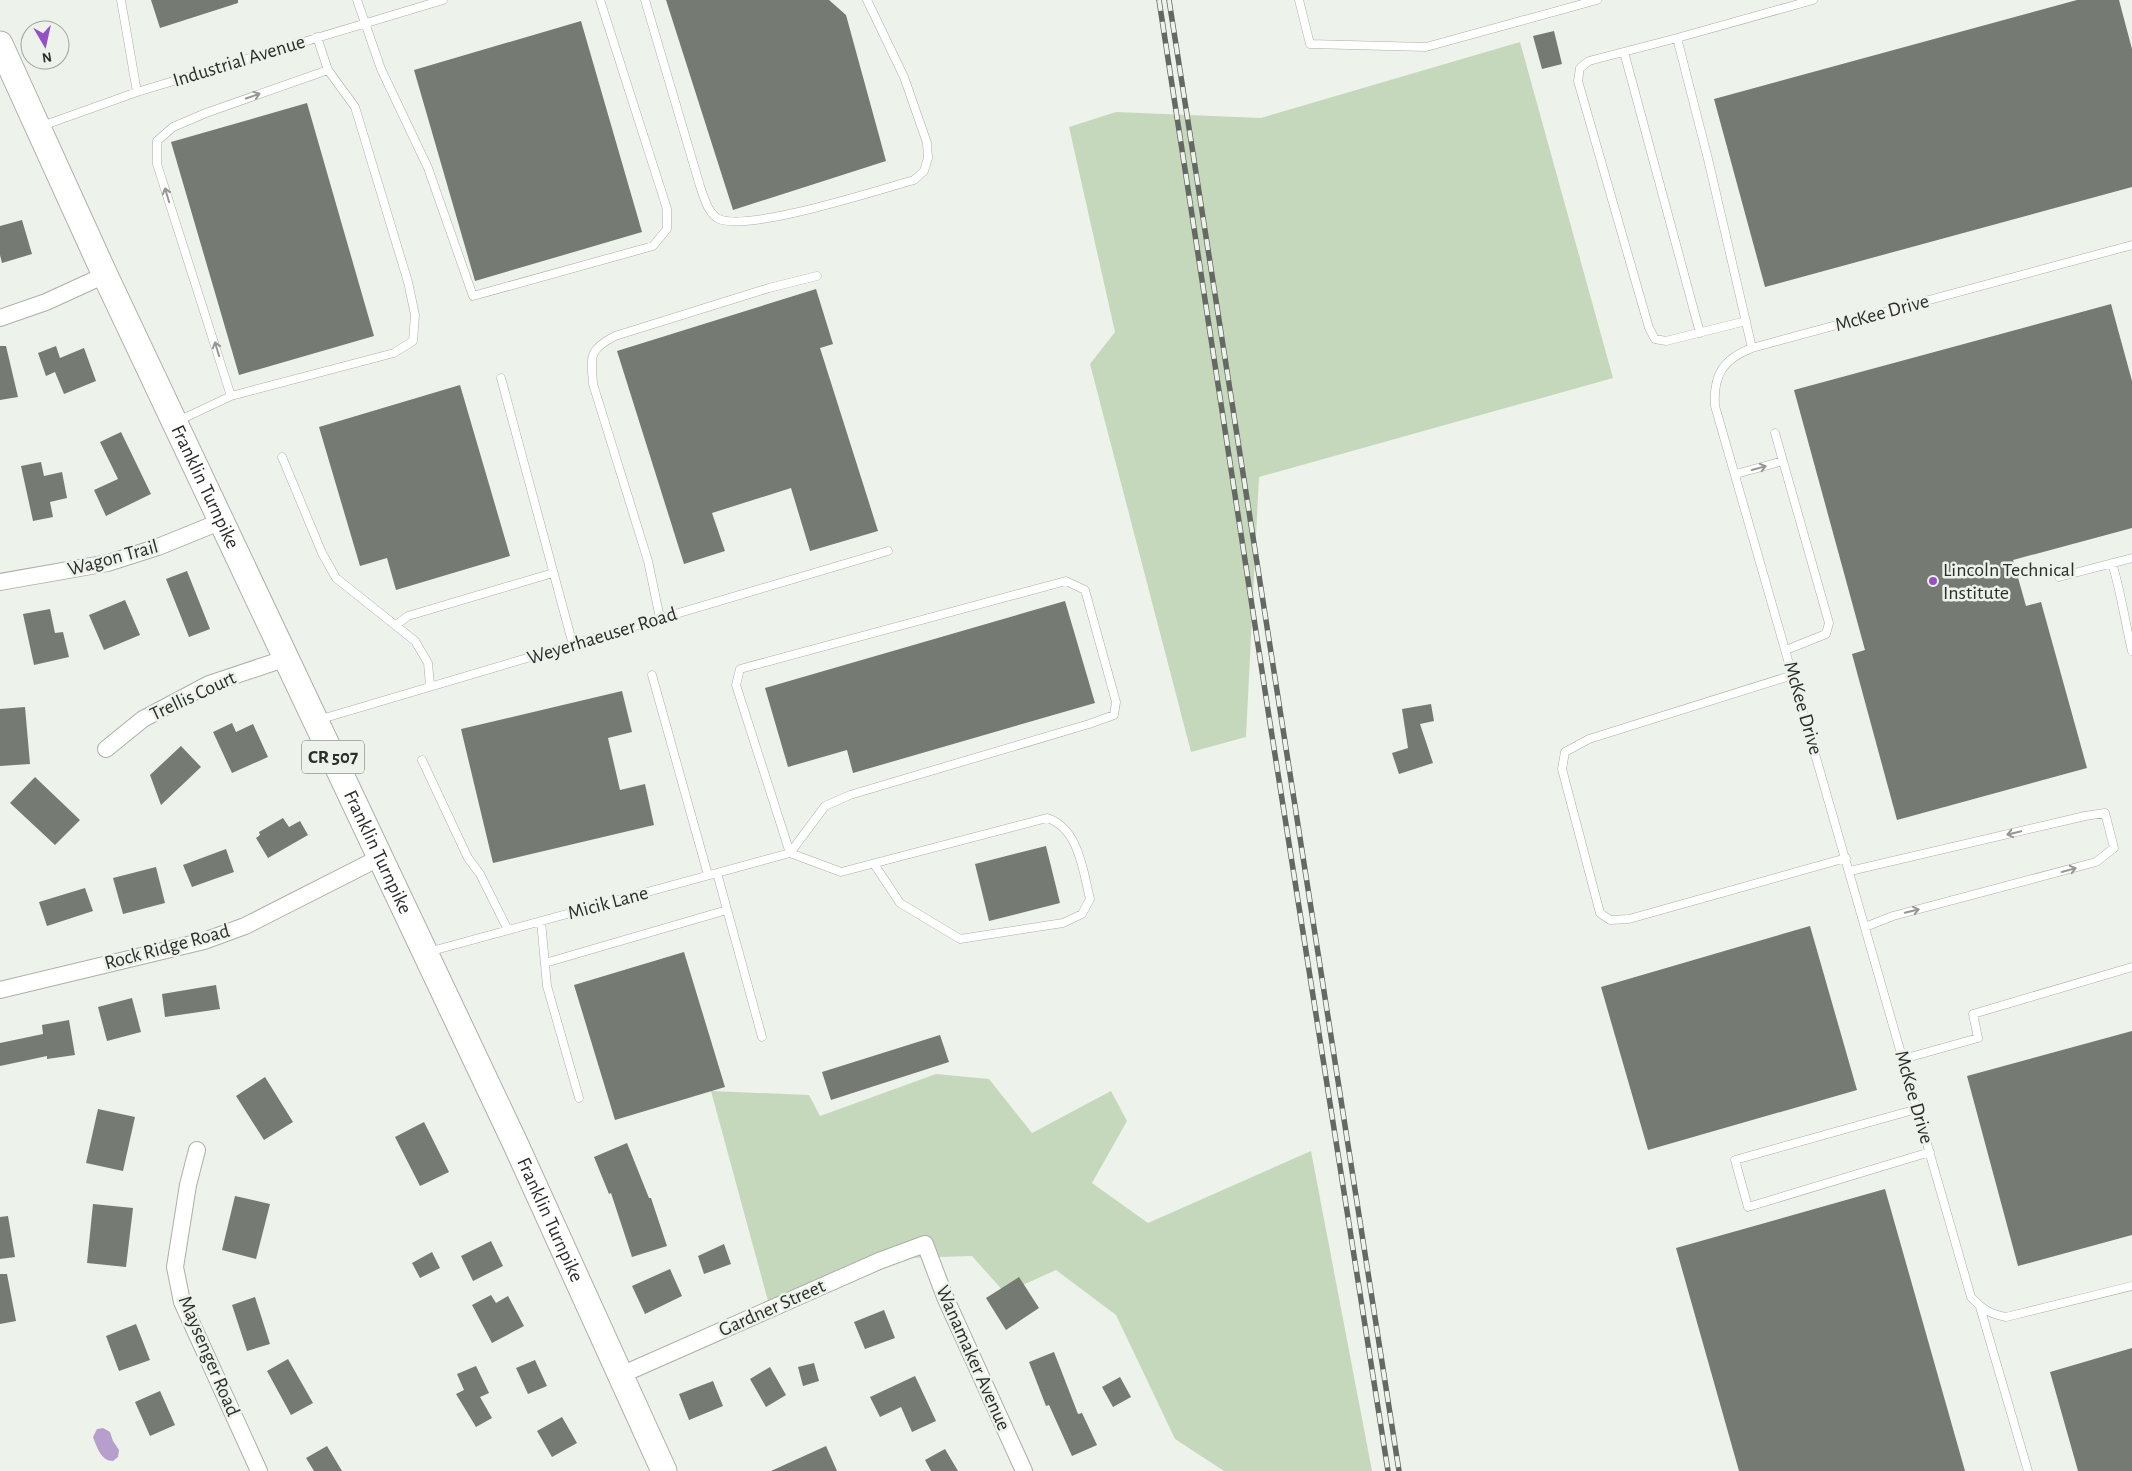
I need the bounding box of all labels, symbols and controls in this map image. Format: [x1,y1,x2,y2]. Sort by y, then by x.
north arrow [20,20,70,70]
street label: Industrial Avenue [171,31,307,91]
text: N [41,49,53,65]
one-way arrow [245,91,261,100]
one-way arrow [161,187,171,203]
street label: McKee Drive [1833,291,1931,335]
one-way arrow [211,342,221,358]
street label: Franklin Turnpike [167,422,243,552]
one-way arrow [1751,462,1767,472]
street label: Wagon Trail [66,536,160,580]
place label: Lincoln Technical Institute [1943,560,2075,603]
marker: Lincoln Technical Institute [1927,575,1939,587]
street label: Weyerhaeuser Road [525,604,679,668]
street label: McKee Drive [1780,659,1826,757]
street label: Trellis Court [147,667,240,725]
road number: CR 507 [302,740,364,774]
street label: Franklin Turnpike [340,787,415,917]
one-way arrow [2007,829,2023,838]
one-way arrow [2060,864,2076,874]
street label: Micik Lane [566,883,650,923]
one-way arrow [1903,906,1919,916]
street label: Rock Ridge Road [102,921,232,973]
street label: McKee Drive [1891,1048,1937,1146]
street label: Franklin Turnpike [513,1154,587,1285]
street label: Gardner Street [716,1275,829,1340]
street label: Wanamaker Avenue [932,1282,1014,1434]
street label: Maysenger Road [175,1293,243,1419]

